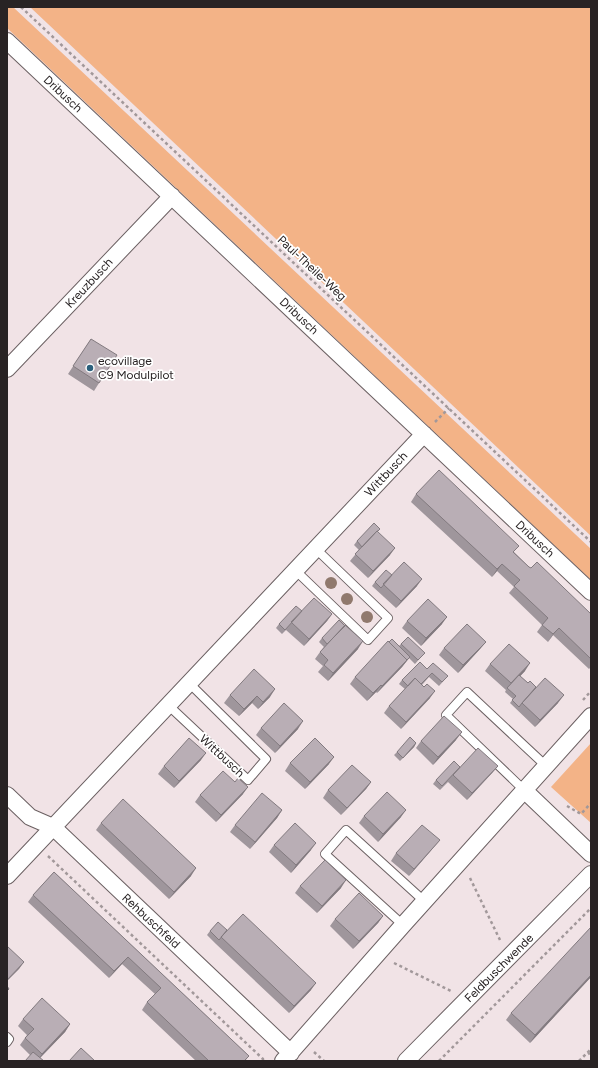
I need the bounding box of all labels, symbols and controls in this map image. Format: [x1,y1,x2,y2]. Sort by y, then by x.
street label: Dribusch [41,73,85,116]
street label: Paul-Theile-Weg [275,233,349,303]
street label: Kreuzbusch [62,255,116,311]
street label: Dribusch [277,295,321,338]
place label: ecovillage C9 Modulpilot [98,354,174,382]
marker: ecovillage C9 Modulpilot [85,363,95,373]
street label: Wittbusch [362,449,410,499]
street label: Dribusch [513,518,557,561]
street label: Wittbusch [197,732,247,780]
street label: Rehbuschfeld [119,891,183,951]
street label: Feldbuschwende [462,930,537,1005]

